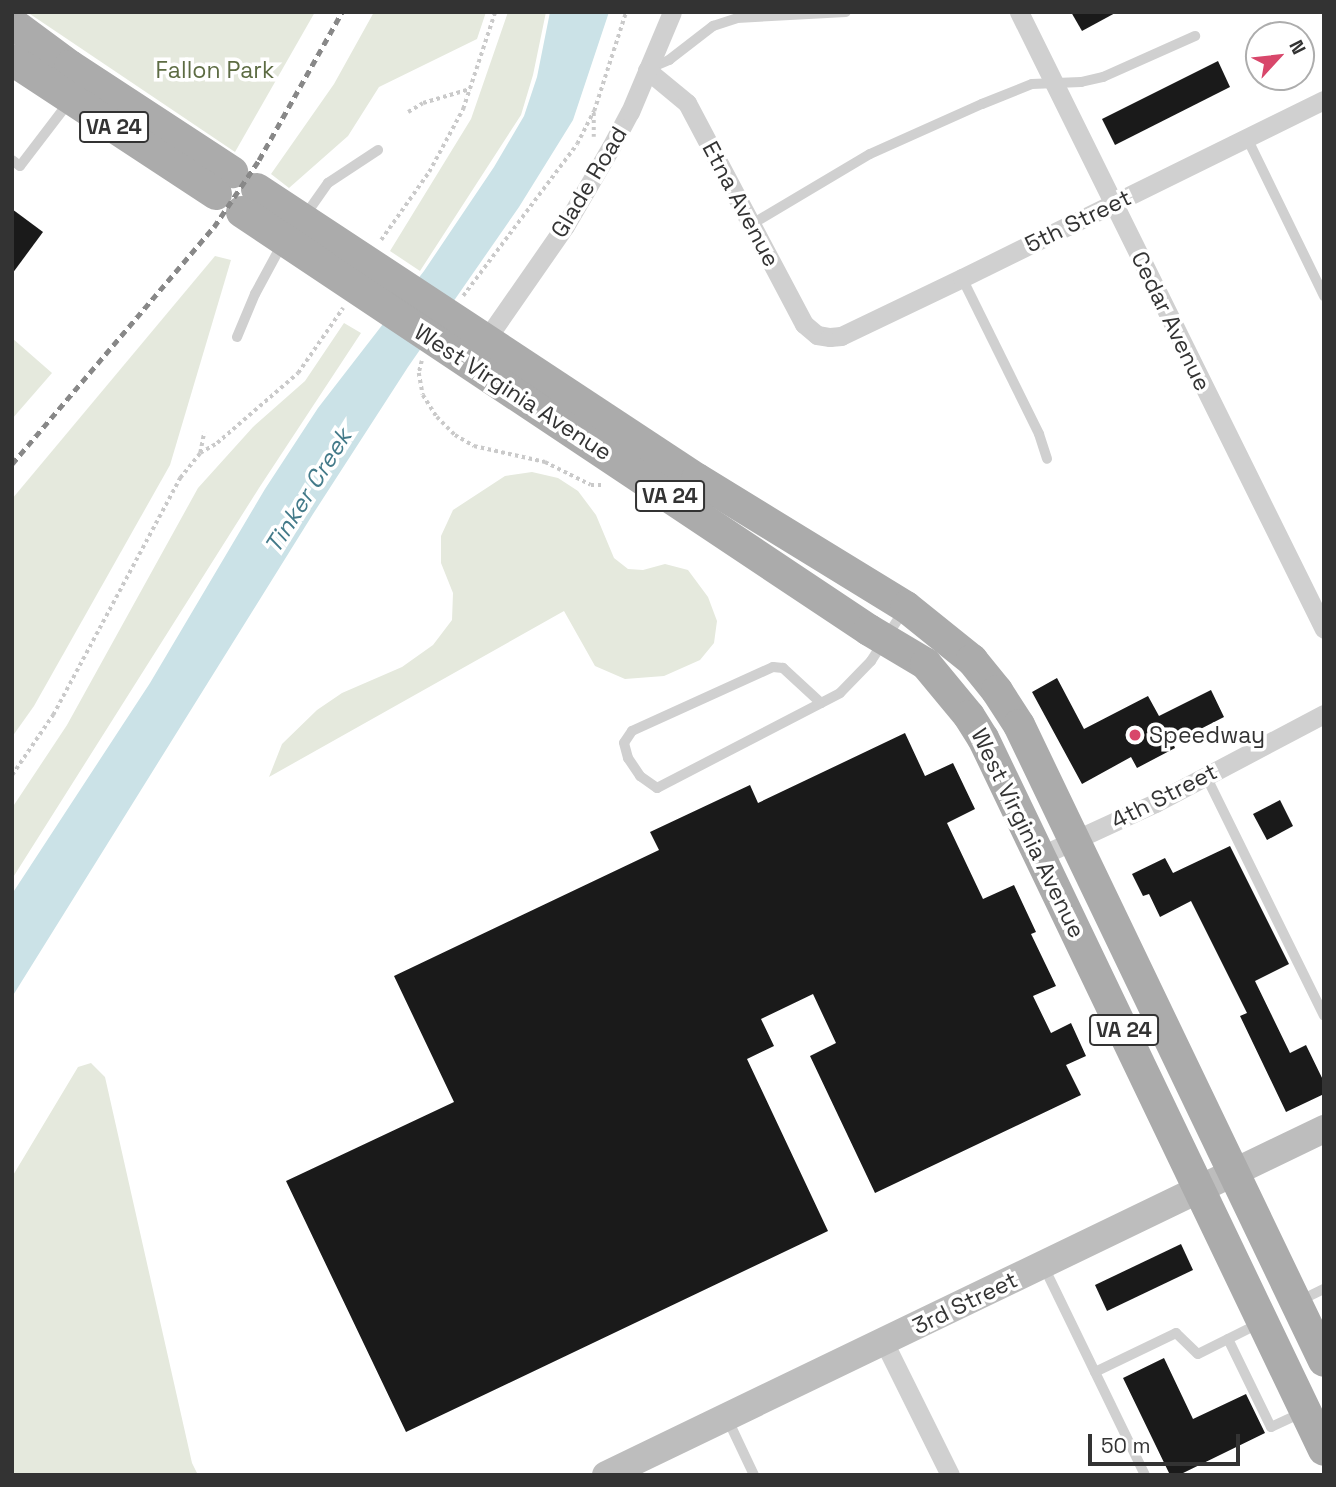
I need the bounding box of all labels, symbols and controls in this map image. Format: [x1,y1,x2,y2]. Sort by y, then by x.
north arrow [1245,21,1315,91]
text: N [1283,36,1311,58]
park label: Fallon Park [156,56,274,84]
road number: VA 24 [77,110,151,144]
street label: Glade Road [545,122,633,242]
street label: Etna Avenue [696,137,786,271]
street label: 5th Street [1020,183,1136,259]
street label: Cedar Avenue [1125,247,1217,395]
street label: West Virginia Avenue [409,318,617,466]
water label: Tinker Creek [258,423,358,559]
road number: VA 24 [633,478,707,514]
place label: Speedway [1149,721,1265,749]
street label: West Virginia Avenue [965,723,1091,943]
marker: Speedway [1127,727,1143,743]
street label: 4th Street [1106,758,1222,834]
road number: VA 24 [1087,1012,1161,1048]
street label: 3rd Street [908,1266,1022,1340]
scale bar [1091,1420,1243,1464]
text: 50 m [1101,1432,1151,1459]

